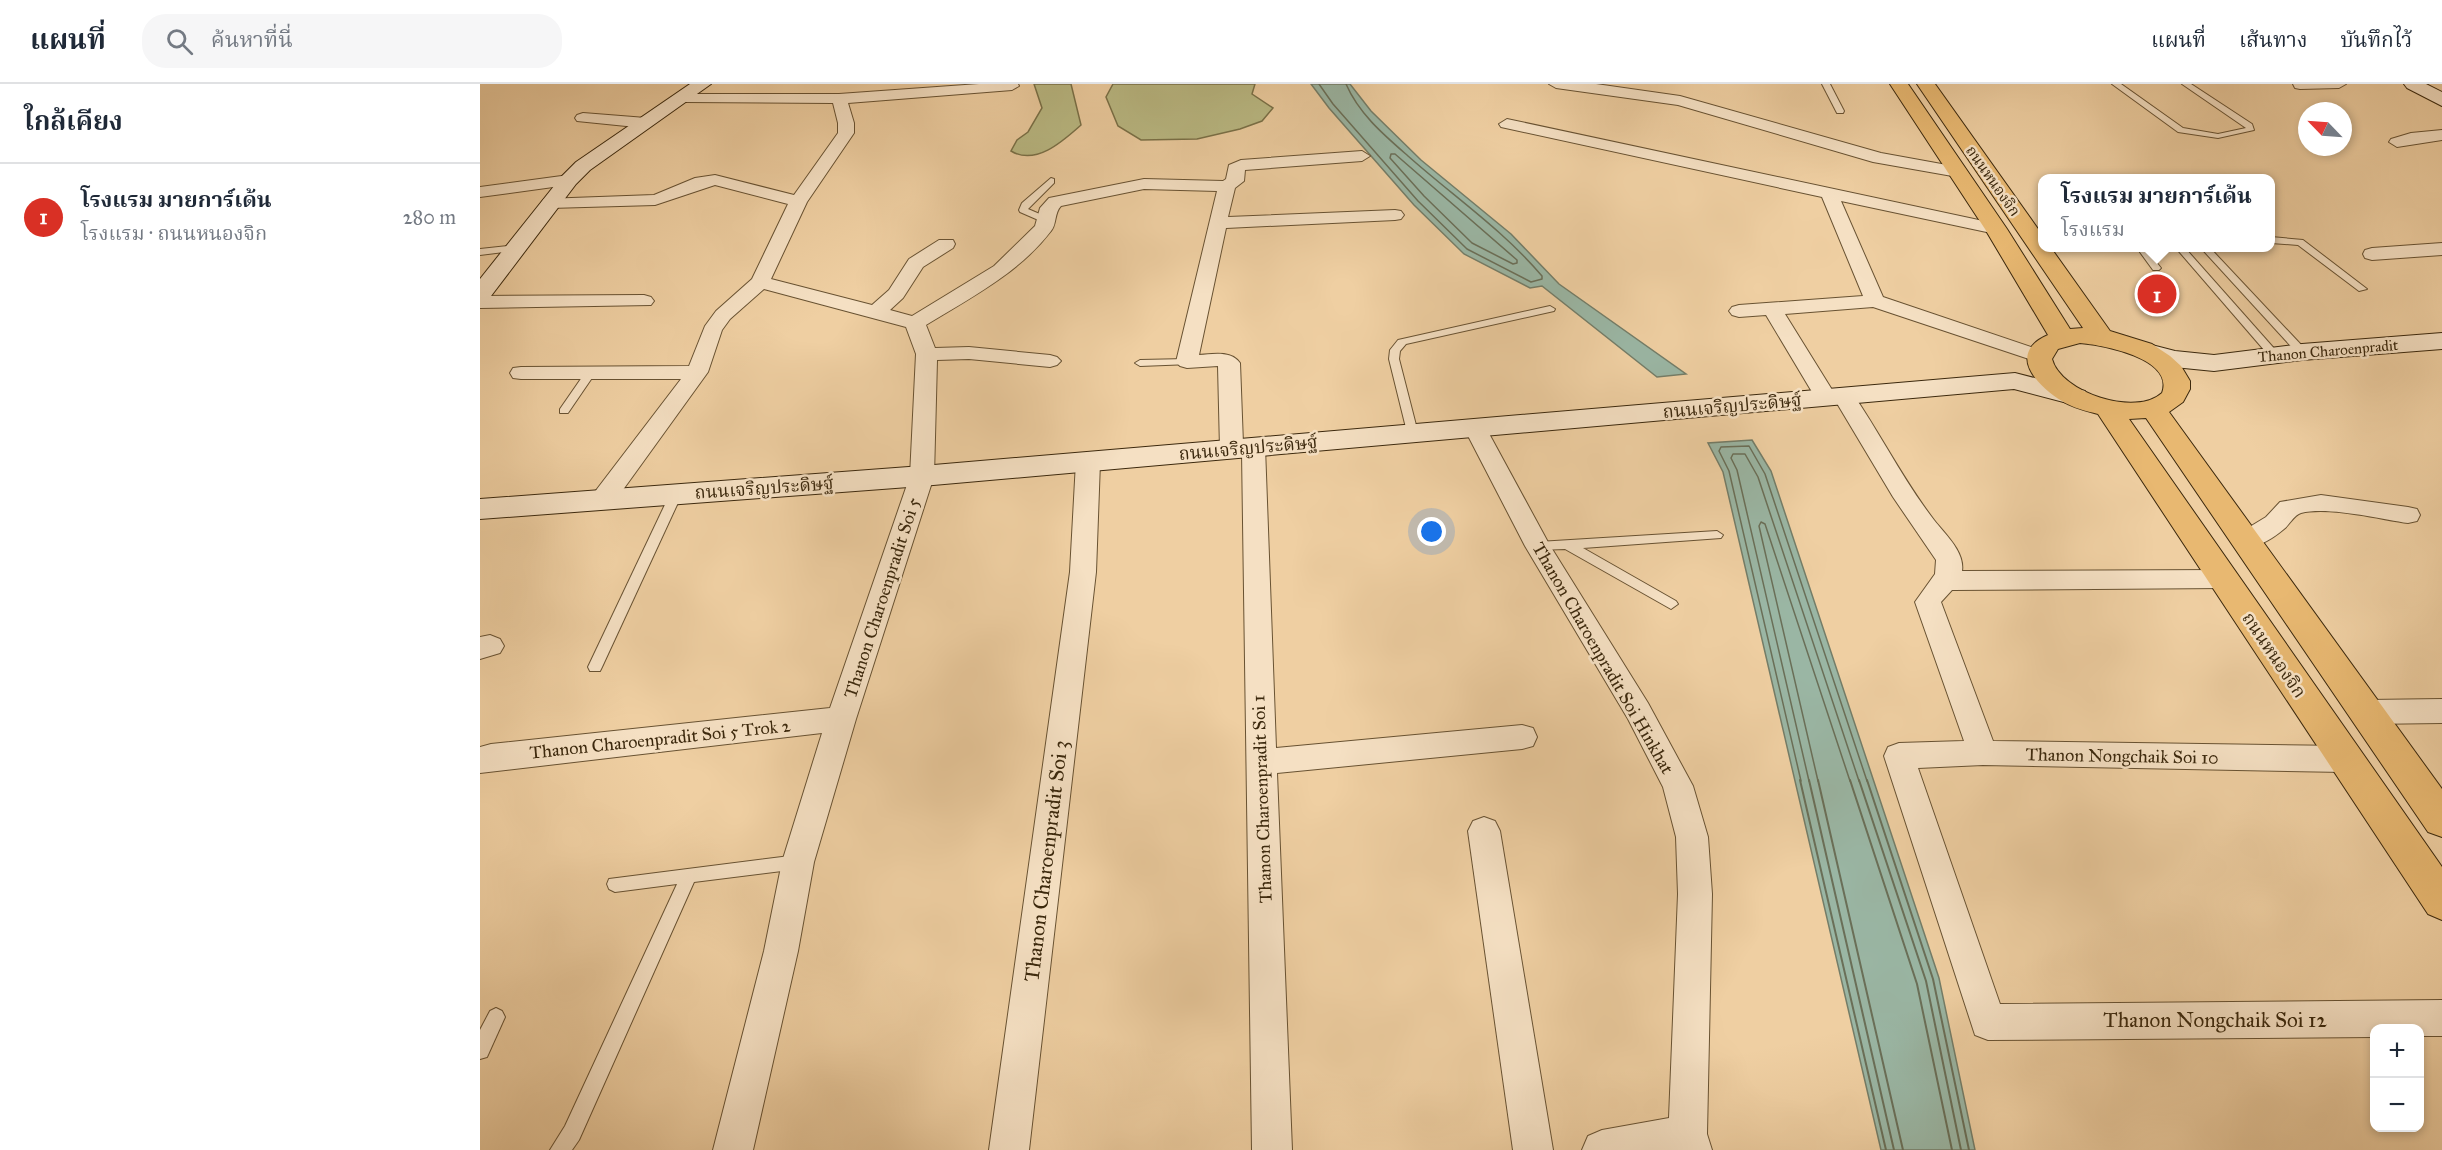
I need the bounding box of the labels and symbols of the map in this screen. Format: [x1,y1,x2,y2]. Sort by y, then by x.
north arrow [2298,102,2352,156]
street label: ถนนหนองจิก [1962,142,2024,220]
pin: 1 [2138,272,2176,316]
street label: Thanon Charoenpradit [2257,336,2400,366]
street label: ถนนเจริญประดิษฐ์ [1662,389,1802,423]
street label: ถนนเจริญประดิษฐ์ [1178,431,1318,465]
street label: ถนนเจริญประดิษฐ์ [694,472,834,504]
street label: Thanon Charoenpradit Soi 5 [839,494,925,701]
your location [1417,517,1446,546]
street label: Thanon Charoenpradit Soi Hinkhat [1527,538,1679,778]
street label: ถนนหนองจิก [2237,608,2311,702]
street label: Thanon Charoenpradit Soi 1 [1247,694,1277,904]
street label: Thanon Charoenpradit Soi 5 Trok 2 [528,714,792,764]
street label: Thanon Charoenpradit Soi 3 [1018,739,1074,983]
street label: Thanon Nongchaik Soi 10 [2025,743,2219,770]
street label: Thanon Nongchaik Soi 12 [2103,1007,2327,1033]

